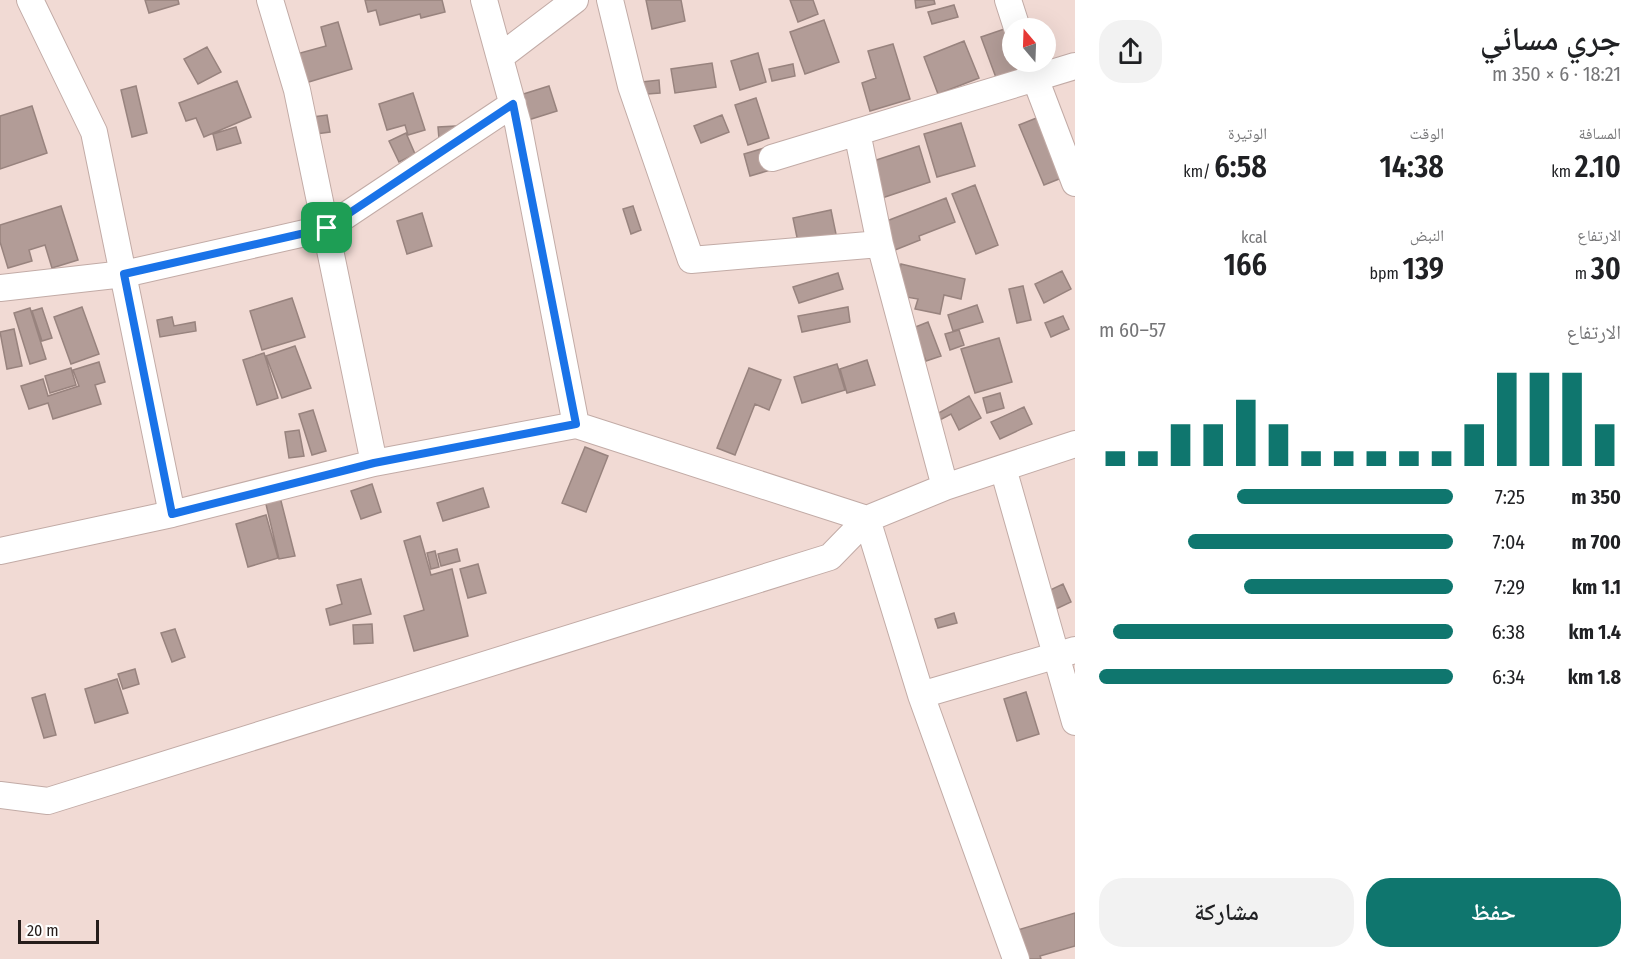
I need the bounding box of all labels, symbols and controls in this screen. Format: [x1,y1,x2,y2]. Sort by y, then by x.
north arrow [1002,18,1056,72]
map controls [1002,18,1056,72]
text: جري مسائي [1480,19,1621,59]
button: share [1099,20,1162,83]
text: 18:21 · 6 × 350 m [1492,62,1621,86]
text: الوتيرة [1228,124,1267,143]
text: الوقت [1410,124,1444,143]
text: المسافة [1579,124,1621,143]
text: 6:58 [1214,149,1267,185]
text: 14:38 [1379,149,1444,185]
text: 2.10 [1575,149,1621,185]
text: /km [1183,162,1214,181]
text: km [1551,162,1575,181]
pin [301,202,352,253]
icon: arrive [310,211,343,244]
text: النبض [1410,226,1444,245]
text: الارتفاع [1577,226,1621,245]
text: kcal [1241,228,1267,247]
text: 166 [1224,247,1267,283]
text: 139 [1403,251,1444,287]
text: 30 [1591,251,1621,287]
text: bpm [1369,264,1403,283]
text: m [1575,264,1591,283]
text: 57–60 m [1099,318,1166,342]
text: الارتفاع [1566,320,1621,344]
text: 7:25 [1495,485,1525,509]
text: 350 m [1571,485,1621,509]
text: 7:04 [1493,530,1525,554]
text: 700 m [1571,530,1621,554]
text: 7:29 [1494,575,1525,599]
text: 1.1 km [1572,575,1621,599]
text: 6:38 [1492,620,1525,644]
text: 1.4 km [1568,620,1621,644]
text: 6:34 [1492,665,1525,689]
text: 1.8 km [1568,665,1621,689]
button: مشاركة [1099,878,1354,947]
button: حفظ [1366,878,1621,947]
scale bar [18,917,99,944]
text: 20 m [27,921,58,940]

